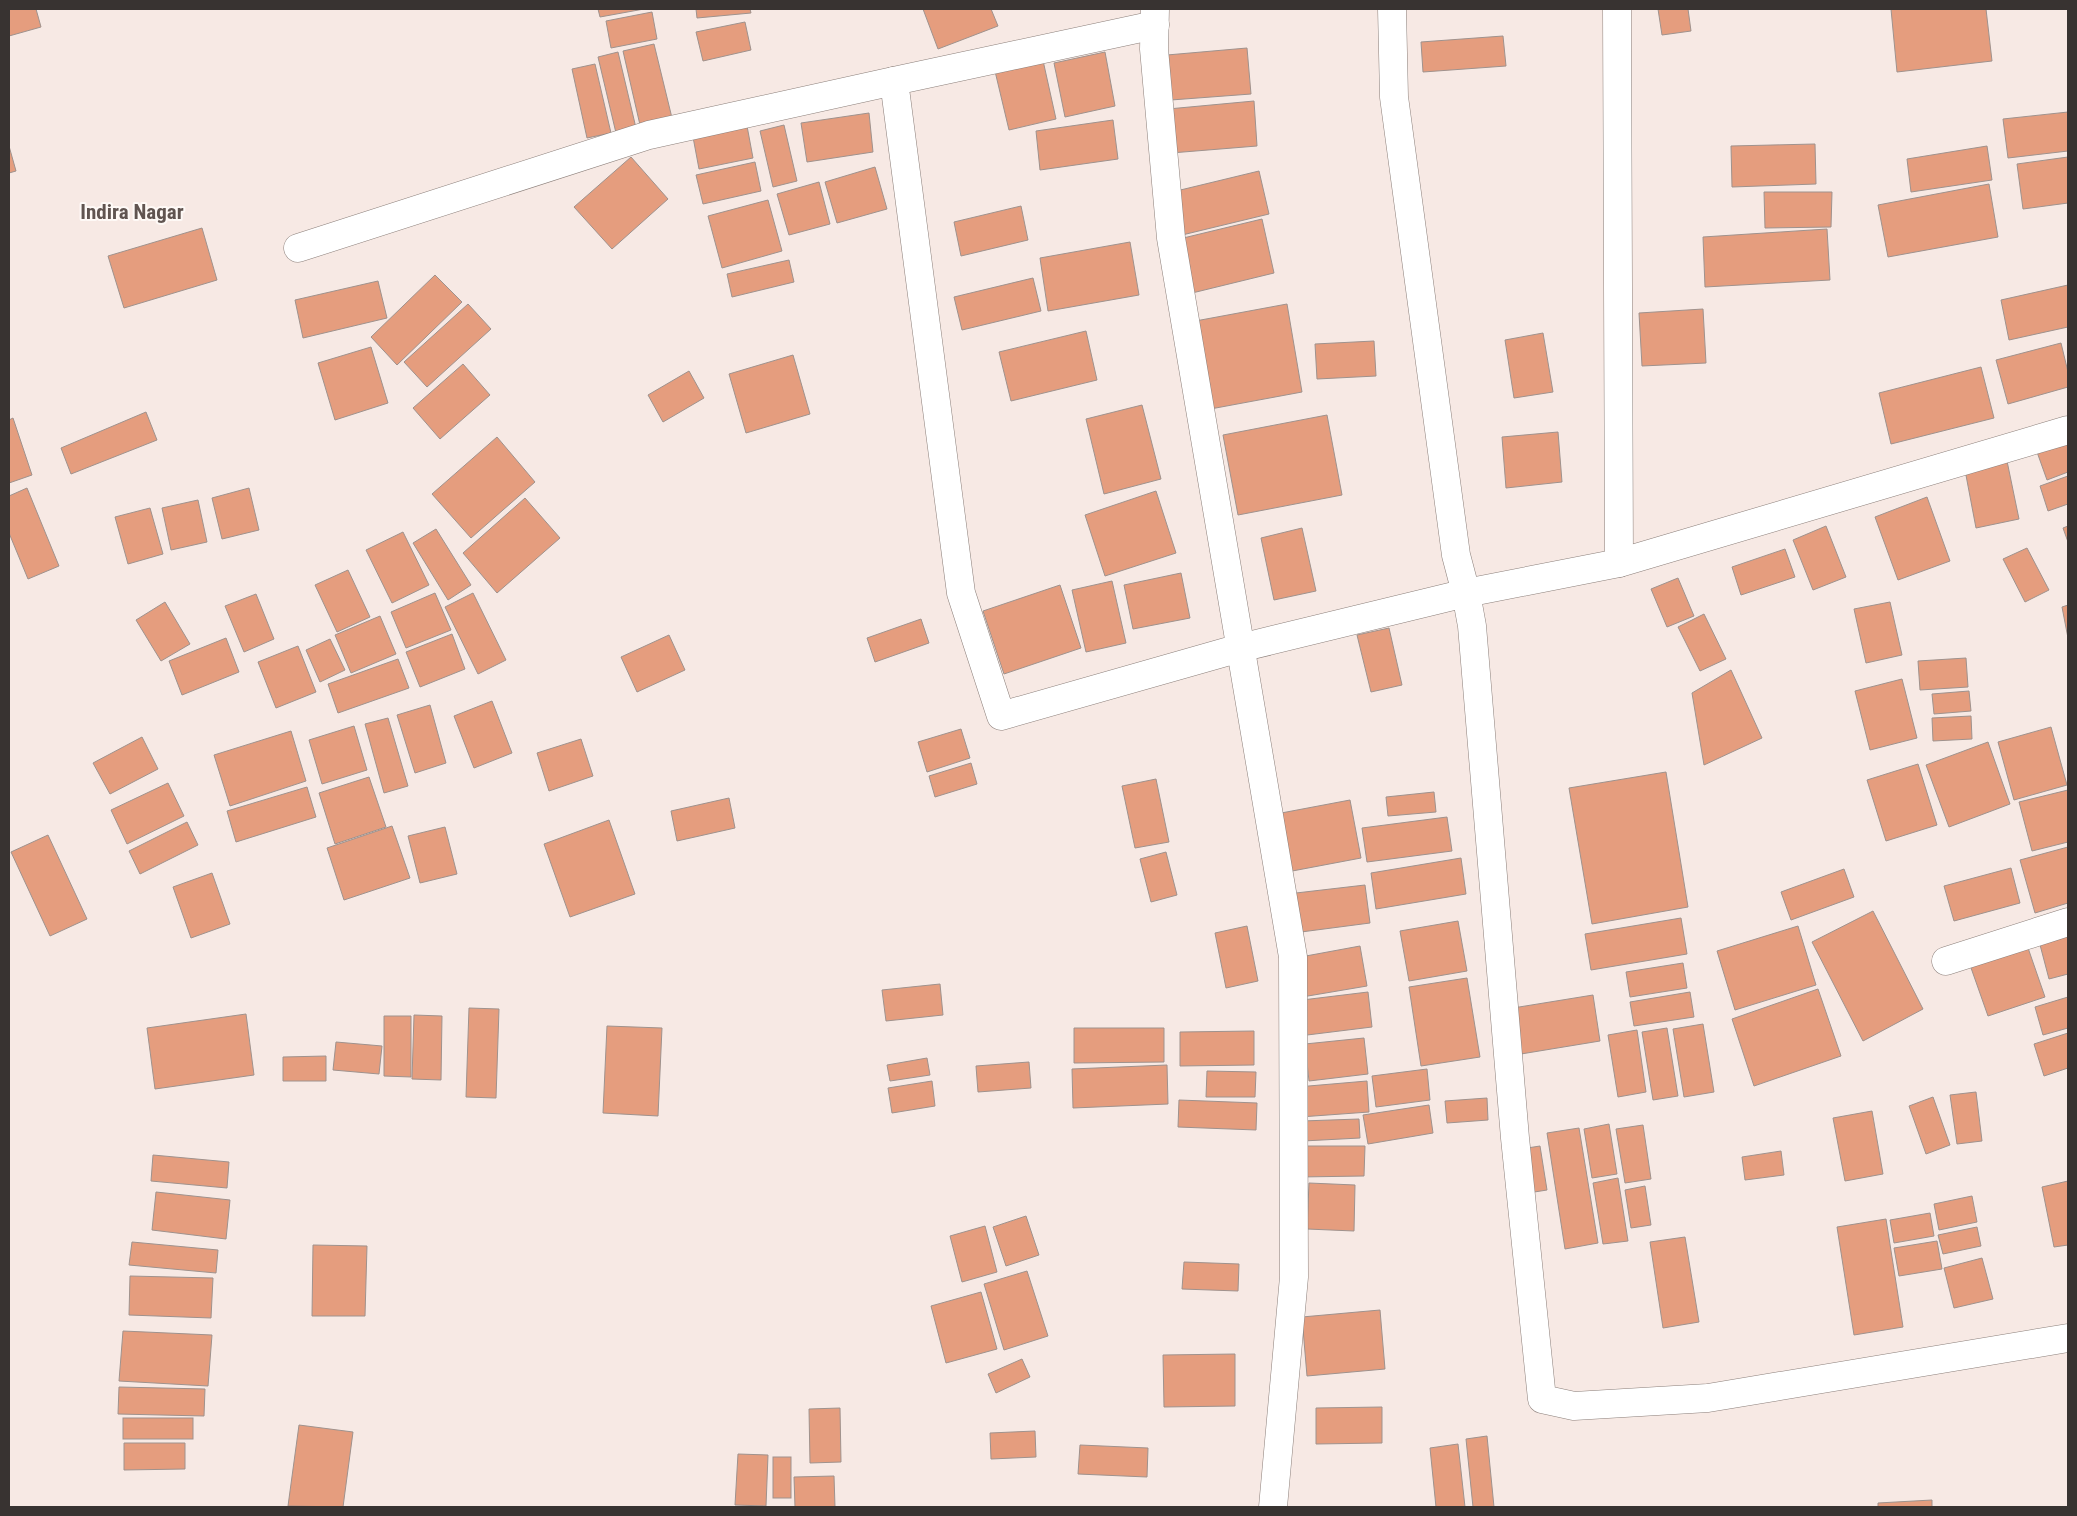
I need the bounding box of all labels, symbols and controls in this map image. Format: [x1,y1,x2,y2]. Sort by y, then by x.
district label: Indira Nagar [80,200,184,224]

